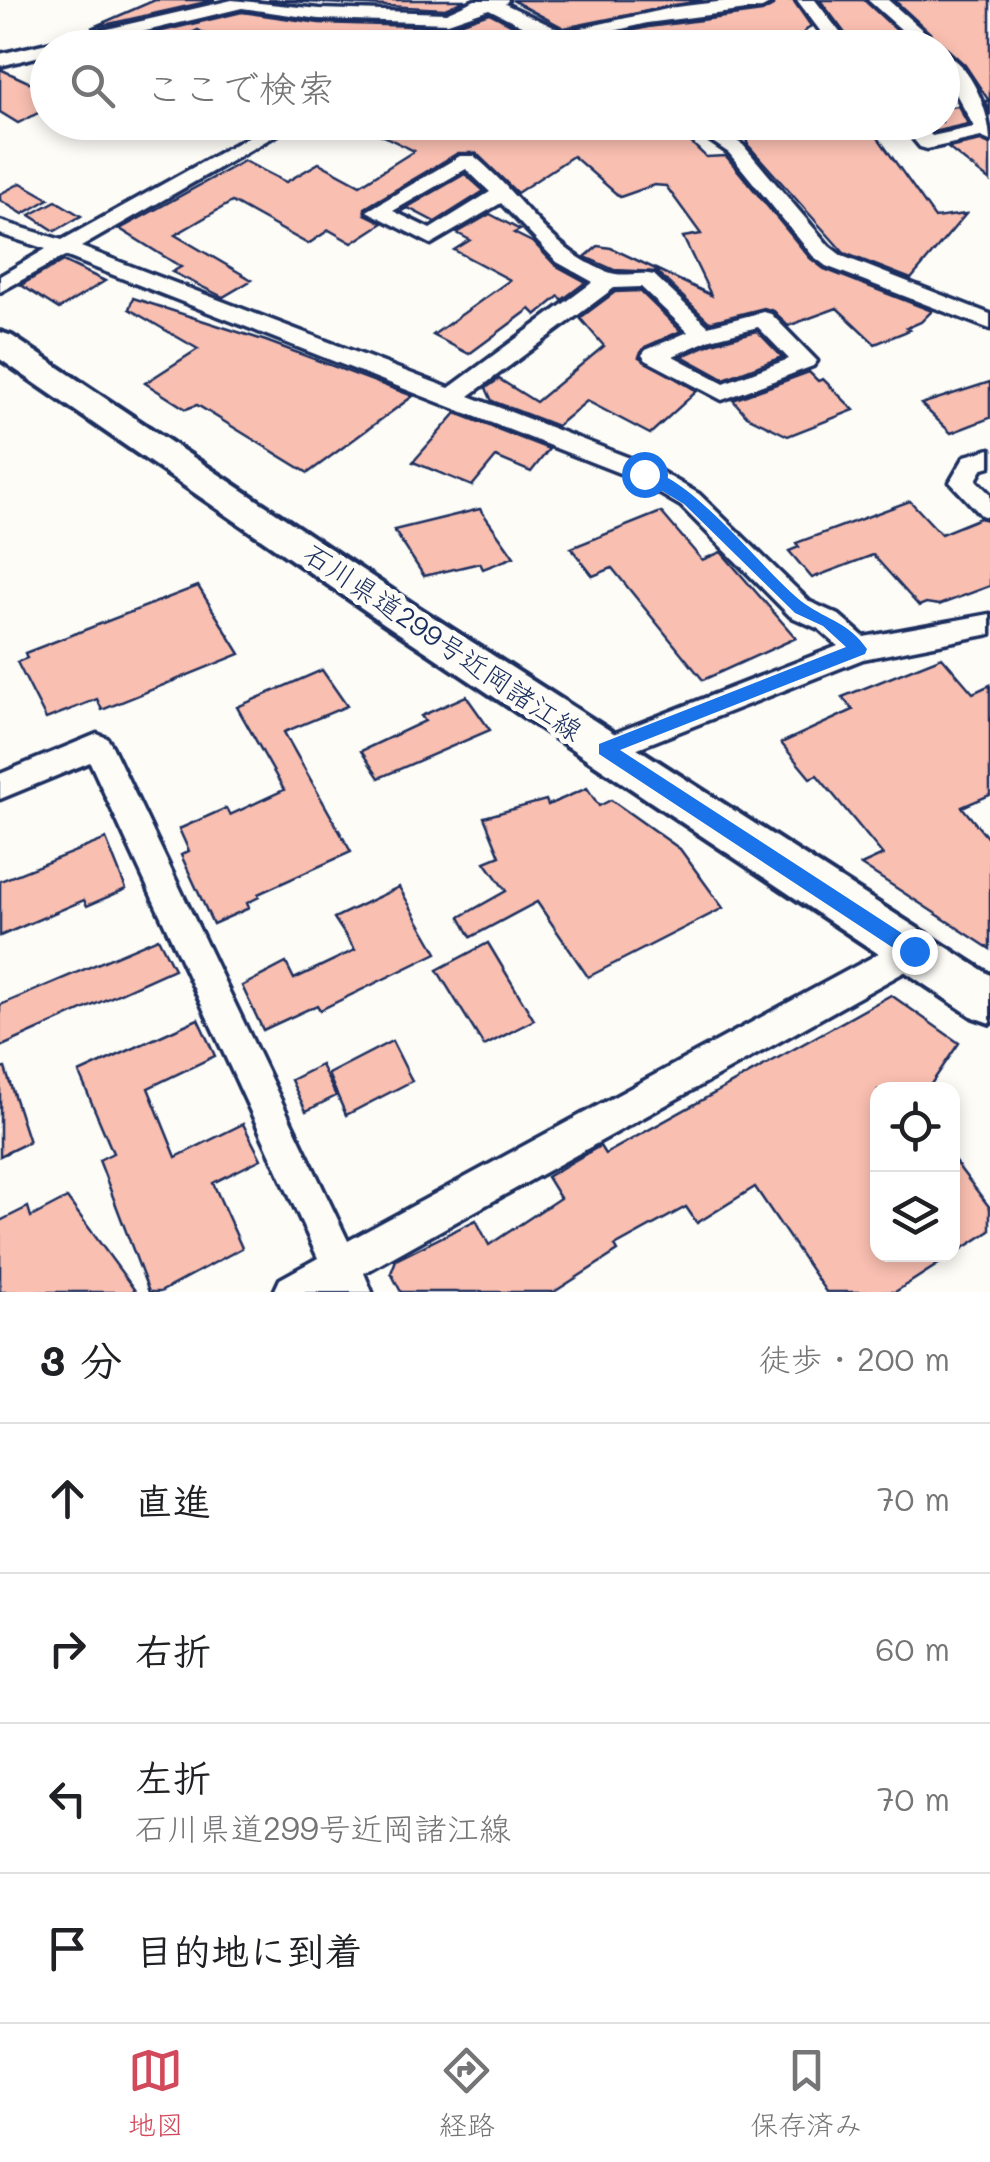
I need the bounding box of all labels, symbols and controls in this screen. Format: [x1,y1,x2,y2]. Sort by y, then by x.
search box [30,30,960,140]
icon: search [65,58,120,113]
text: ここで検索 [145,62,335,112]
route start [622,452,668,498]
street label: 石川県道299号近岡諸江線 [297,534,590,748]
route end [892,929,938,975]
map controls [870,1082,960,1262]
button: locate [870,1082,960,1172]
button: layers [870,1172,960,1262]
text: 3 分 [40,1332,122,1387]
text: 徒歩 · 200 m [759,1337,950,1379]
icon: ahead [40,1471,95,1526]
text: 直進 [135,1475,211,1525]
text: 70 m [877,1477,950,1519]
icon: right [40,1621,95,1676]
text: 右折 [135,1625,211,1675]
text: 60 m [875,1627,950,1669]
text: 左折 [135,1752,211,1802]
icon: left [40,1771,95,1826]
text: 70 m [877,1777,950,1819]
text: 石川県道299号近岡諸江線 [135,1806,511,1848]
icon: arrive [40,1921,95,1976]
text: 目的地に到着 [135,1925,363,1975]
tab: 地図 [128,2043,184,2143]
tab: 経路 [439,2043,495,2143]
tab: 保存済み [750,2043,862,2143]

